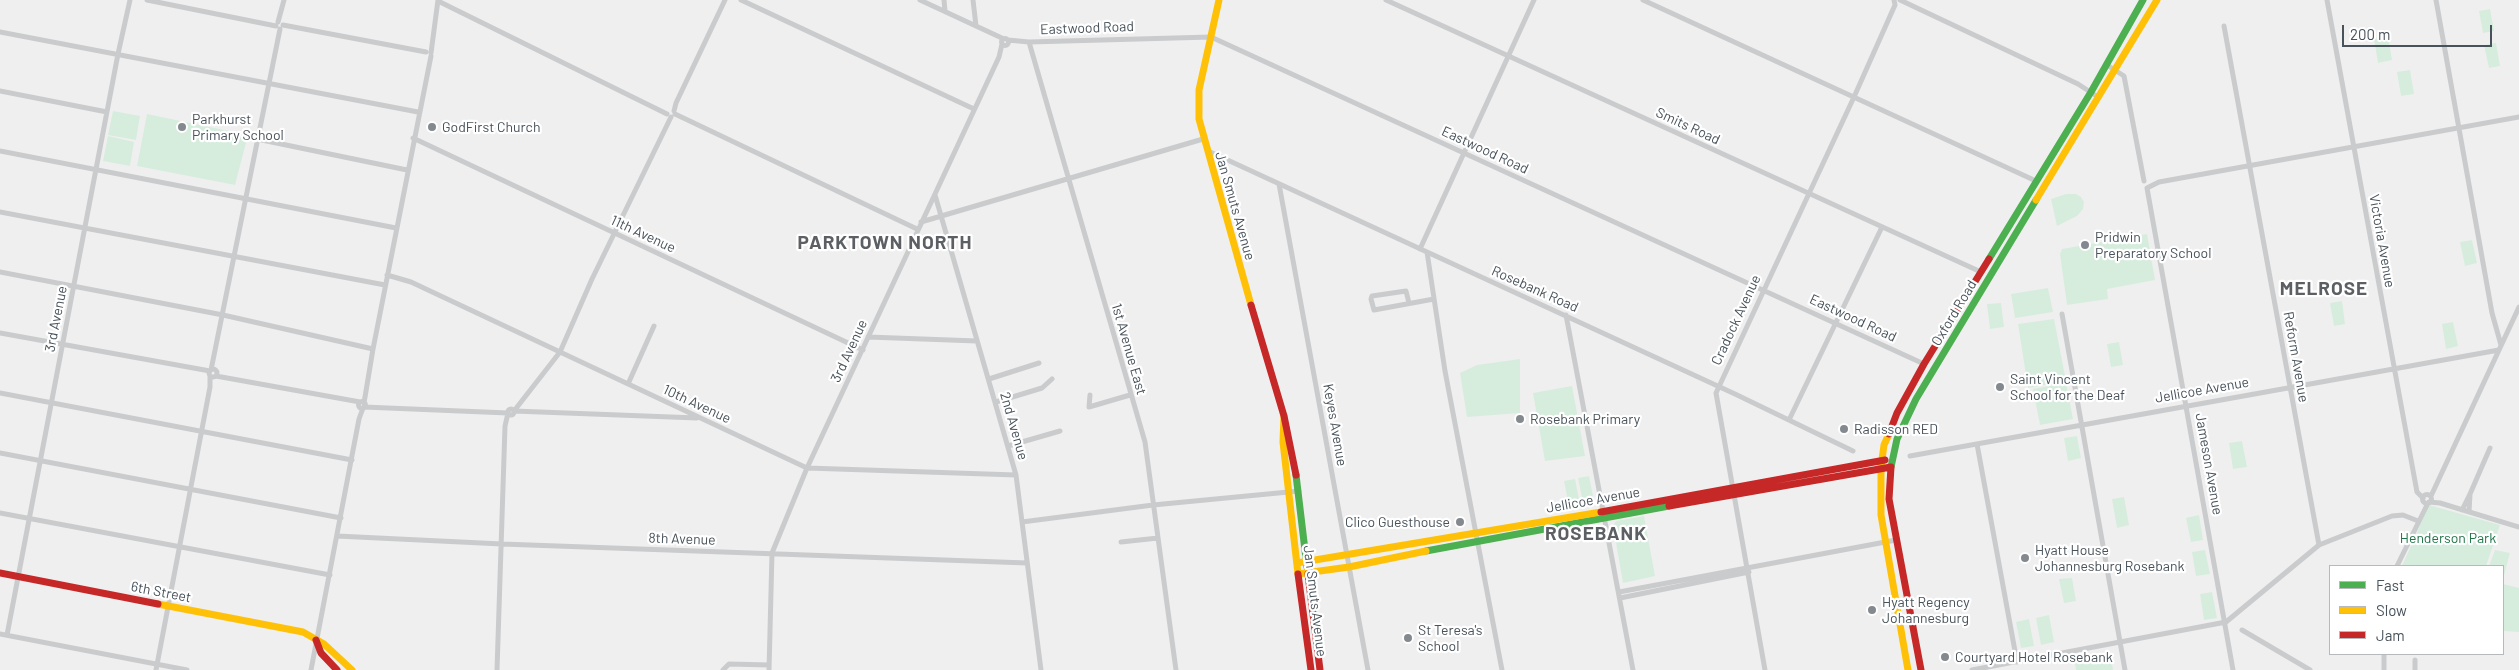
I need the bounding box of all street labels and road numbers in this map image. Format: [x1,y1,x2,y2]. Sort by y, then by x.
street label: Eastwood Road [1040,18,1134,38]
street label: Smits Road [1653,104,1723,148]
street label: Eastwood Road [1439,123,1531,177]
street label: Jan Smuts Avenue [1211,150,1259,262]
street label: Victoria Avenue [2366,193,2398,289]
street label: 11th Avenue [608,212,678,256]
street label: Rosebank Road [1489,262,1581,316]
street label: Cradock Avenue [1708,272,1764,368]
street label: Oxford Road [1928,277,1980,349]
street label: 3rd Avenue [41,284,71,354]
street label: Eastwood Road [1807,291,1899,345]
street label: 1st Avenue East [1108,301,1150,397]
street label: Reform Avenue [2280,310,2312,404]
street label: 3rd Avenue [827,317,871,385]
street label: Jellicoe Avenue [2154,373,2250,407]
street label: 10th Avenue [660,381,734,427]
street label: Keyes Avenue [1320,383,1350,467]
street label: 2nd Avenue [996,390,1032,462]
street label: Jameson Avenue [2192,412,2226,516]
street label: Jellicoe Avenue [1545,483,1641,517]
street label: 8th Avenue [648,529,716,549]
street label: Jan Smuts Avenue [1300,544,1330,658]
street label: 6th Street [130,578,192,606]

